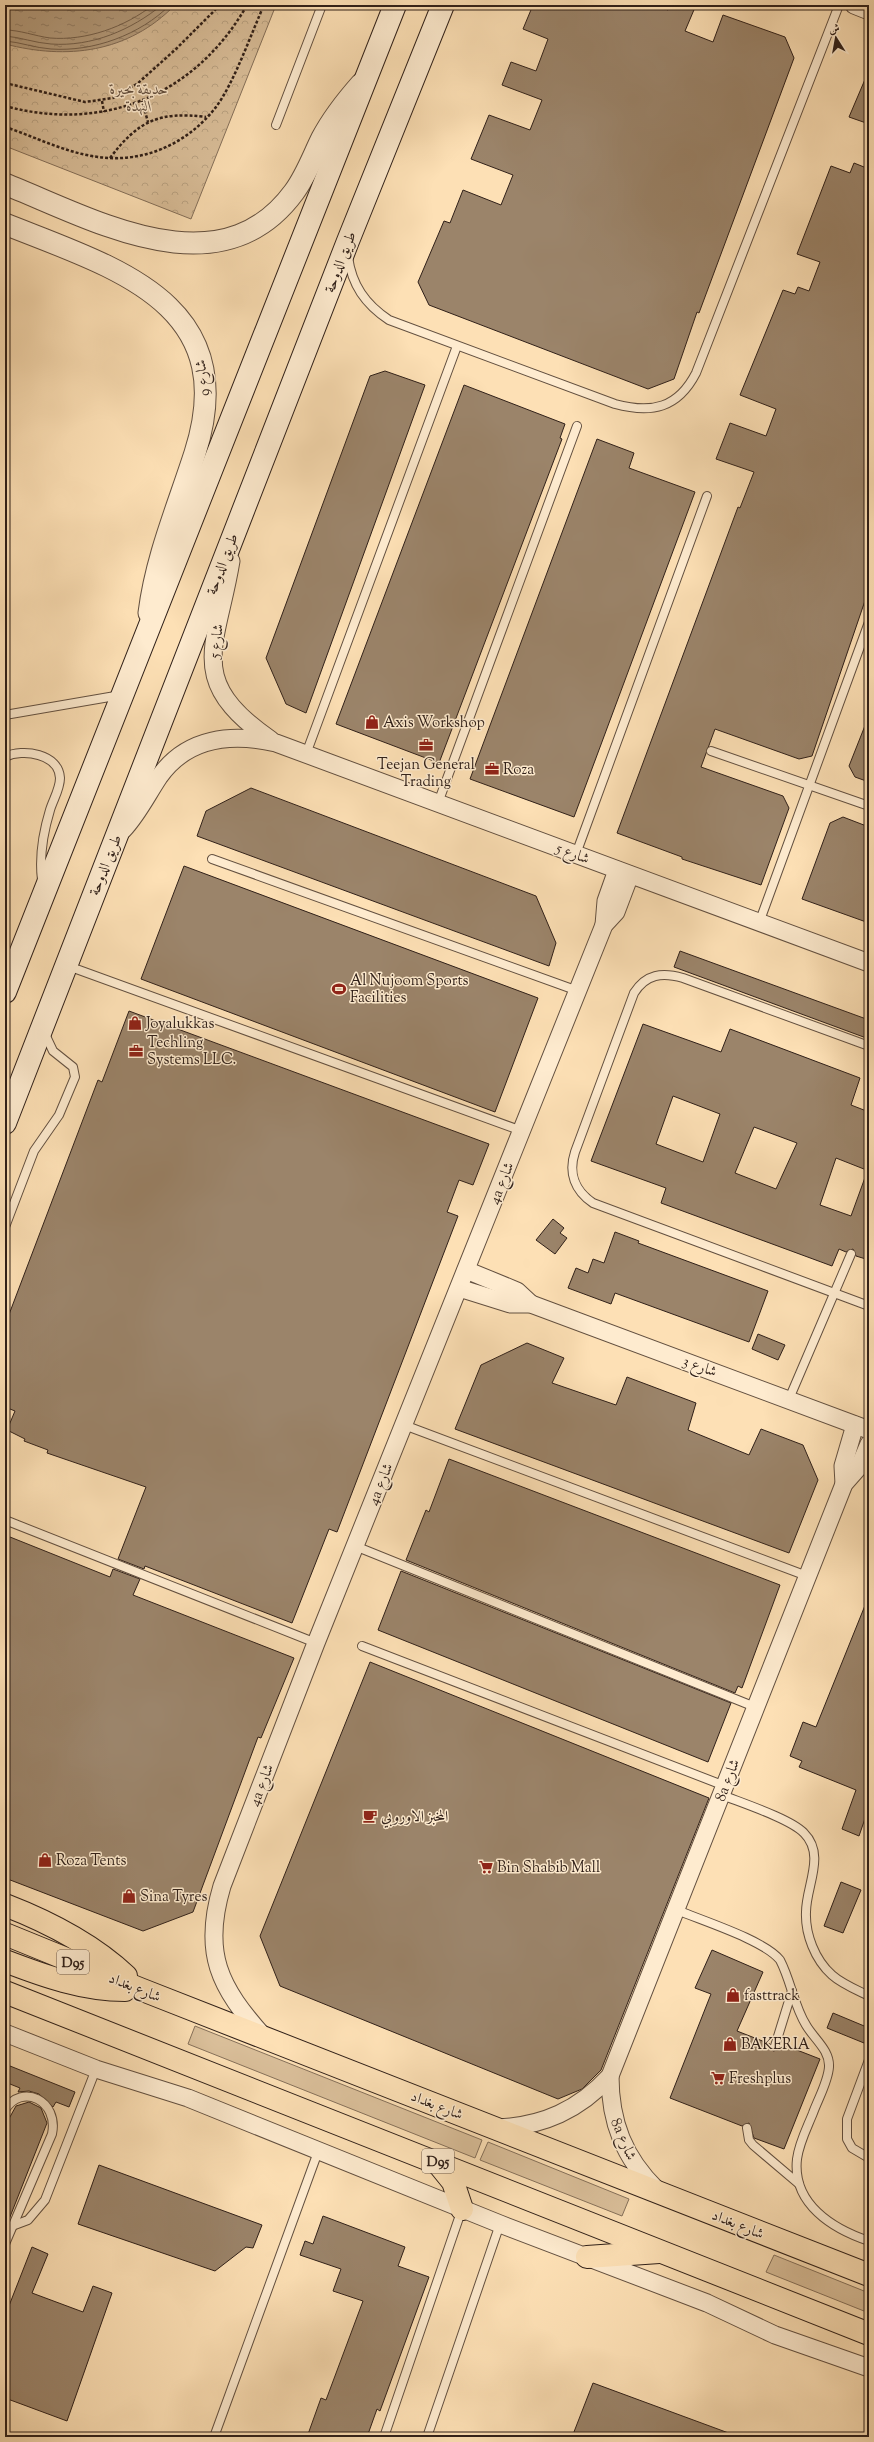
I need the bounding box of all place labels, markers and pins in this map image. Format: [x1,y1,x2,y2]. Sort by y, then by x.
place label: Axis Workshop [383,713,485,734]
shop icon: Axis Workshop [364,714,380,730]
office icon: Teejan General Trading [418,737,434,753]
place label: Teejan General Trading [377,755,475,793]
place label: Roza [503,760,534,781]
office icon: Roza [484,761,500,777]
place label: Al Nujoom Sports Facilities [350,971,469,1009]
sports icon: Al Nujoom Sports Facilities [331,981,347,997]
place label: Joyalukkas [145,1014,214,1035]
shop icon: Joyalukkas [127,1015,143,1031]
place label: Techling Systems LLC. [147,1033,236,1071]
office icon: Techling Systems LLC. [128,1043,144,1059]
place label: المخبز الاوروبي [381,1807,448,1828]
cafe icon: المخبز الاوروبي [362,1808,378,1824]
place label: Roza Tents [56,1851,126,1872]
shop icon: Roza Tents [37,1852,53,1868]
place label: Bin Shabib Mall [497,1858,600,1879]
supermarket icon: Bin Shabib Mall [478,1859,494,1875]
place label: Sina Tyres [140,1887,207,1908]
shop icon: Sina Tyres [121,1888,137,1904]
place label: fasttrack [744,1986,799,2007]
shop icon: fasttrack [725,1987,741,2003]
place label: BAKERIA [741,2035,810,2056]
shop icon: BAKERIA [722,2036,738,2052]
place label: Freshplus [729,2069,791,2090]
supermarket icon: Freshplus [710,2070,726,2086]

